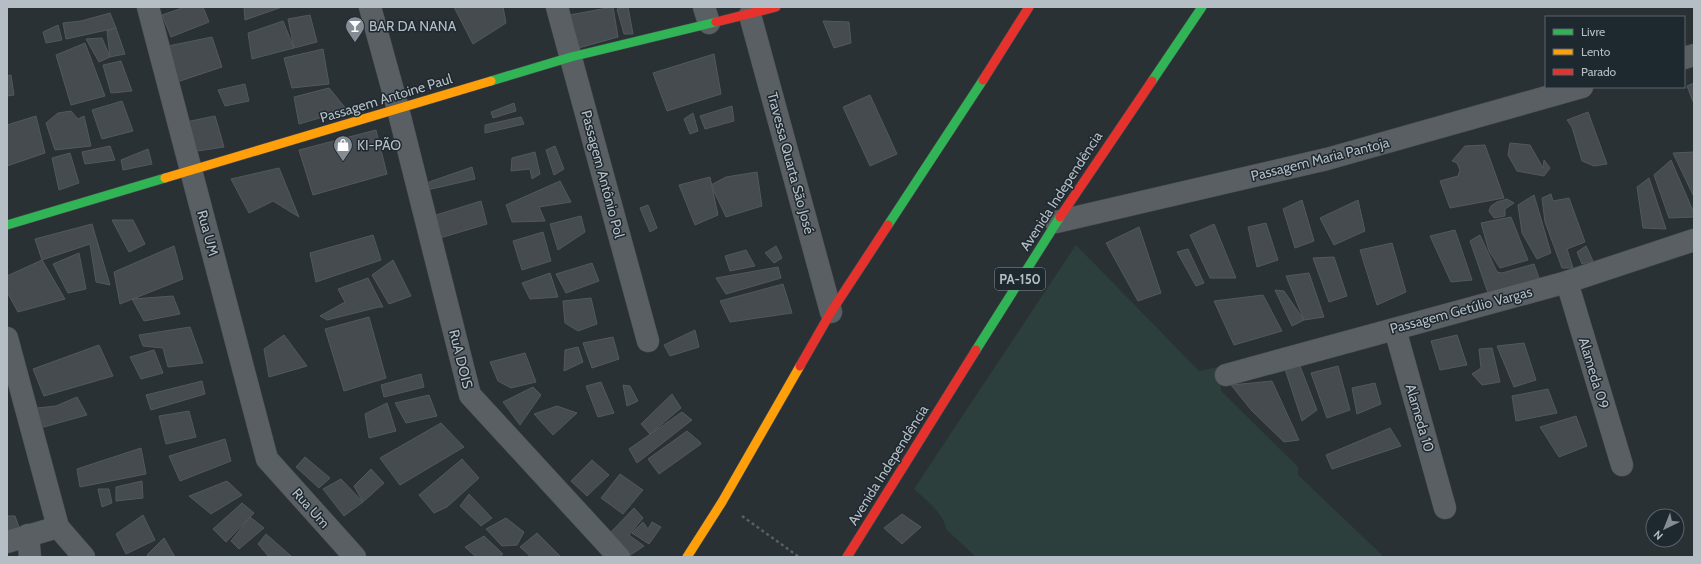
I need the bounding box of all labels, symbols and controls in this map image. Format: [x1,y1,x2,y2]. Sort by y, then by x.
bar icon: BAR DA NANA [344,15,366,43]
legend [1545,16,1685,88]
place label: BAR DA NANA [369,17,457,35]
text: Livre [1581,24,1605,39]
text: Lento [1581,44,1611,59]
text: Parado [1581,64,1617,79]
street label: Passagem Antoine Paul [318,69,455,127]
street label: Travessa Quarta São José [763,90,819,236]
street label: Passagem Antônio Pol [577,108,629,241]
street label: Avenida Independência [1016,128,1106,254]
street label: Passagem Maria Pantoja [1249,133,1391,185]
shop icon: KI-PÃO [332,134,354,162]
place label: KI-PÃO [357,136,401,154]
street label: Rua UM [193,208,223,258]
road number: PA-150 [995,268,1045,290]
street label: Passagem Getúlio Vargas [1388,282,1534,338]
street label: RuA DOIS [445,328,477,390]
street label: Alameda 09 [1575,335,1613,411]
street label: Alameda 10 [1402,382,1438,454]
street label: Avenida Independência [844,401,932,528]
street label: Rua Um [288,484,334,532]
north arrow [1645,508,1685,548]
text: N [1651,528,1666,543]

